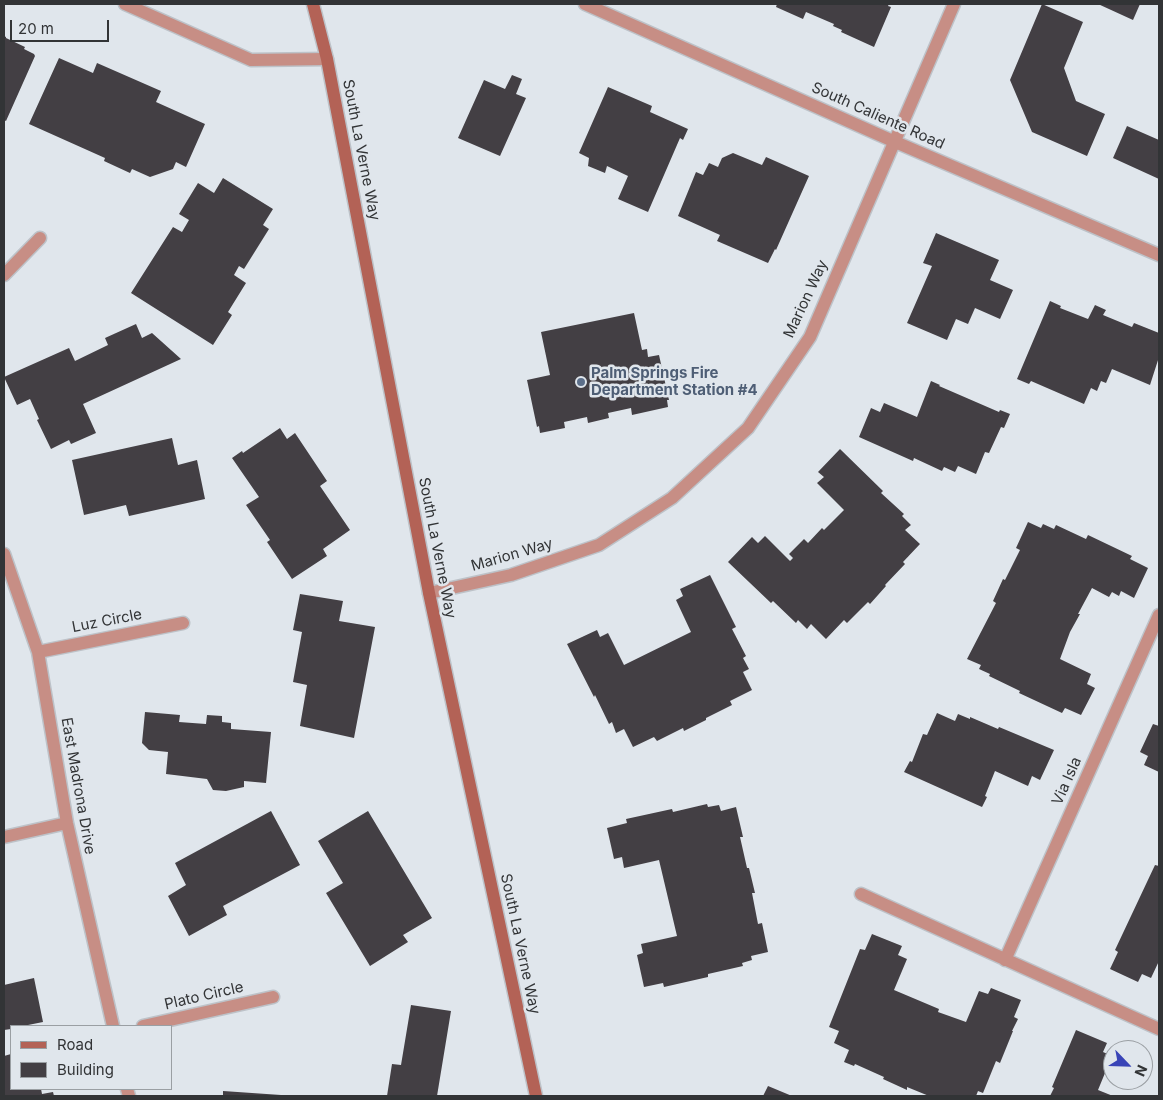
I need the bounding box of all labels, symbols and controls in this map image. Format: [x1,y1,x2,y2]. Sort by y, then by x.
scale bar [12,10,111,42]
text: 20 m [18,19,54,38]
street label: South La Verne Way [338,78,384,222]
street label: South Caliente Road [809,79,947,153]
street label: Marion Way [780,257,832,341]
place label: Palm Springs Fire Department Station #4 [591,364,758,399]
marker: Palm Springs Fire Department Station #4 [575,376,587,388]
street label: South La Verne Way [414,476,460,620]
street label: Marion Way [469,535,555,575]
street label: Luz Circle [71,605,143,637]
street label: East Madrona Drive [57,716,99,856]
street label: Via Isla [1048,754,1086,808]
street label: South La Verne Way [496,872,544,1016]
street label: Plato Circle [163,978,245,1014]
legend [10,1025,172,1090]
text: Road [57,1035,93,1054]
north arrow [1103,1040,1153,1090]
text: Building [57,1060,114,1079]
text: N [1131,1063,1151,1079]

